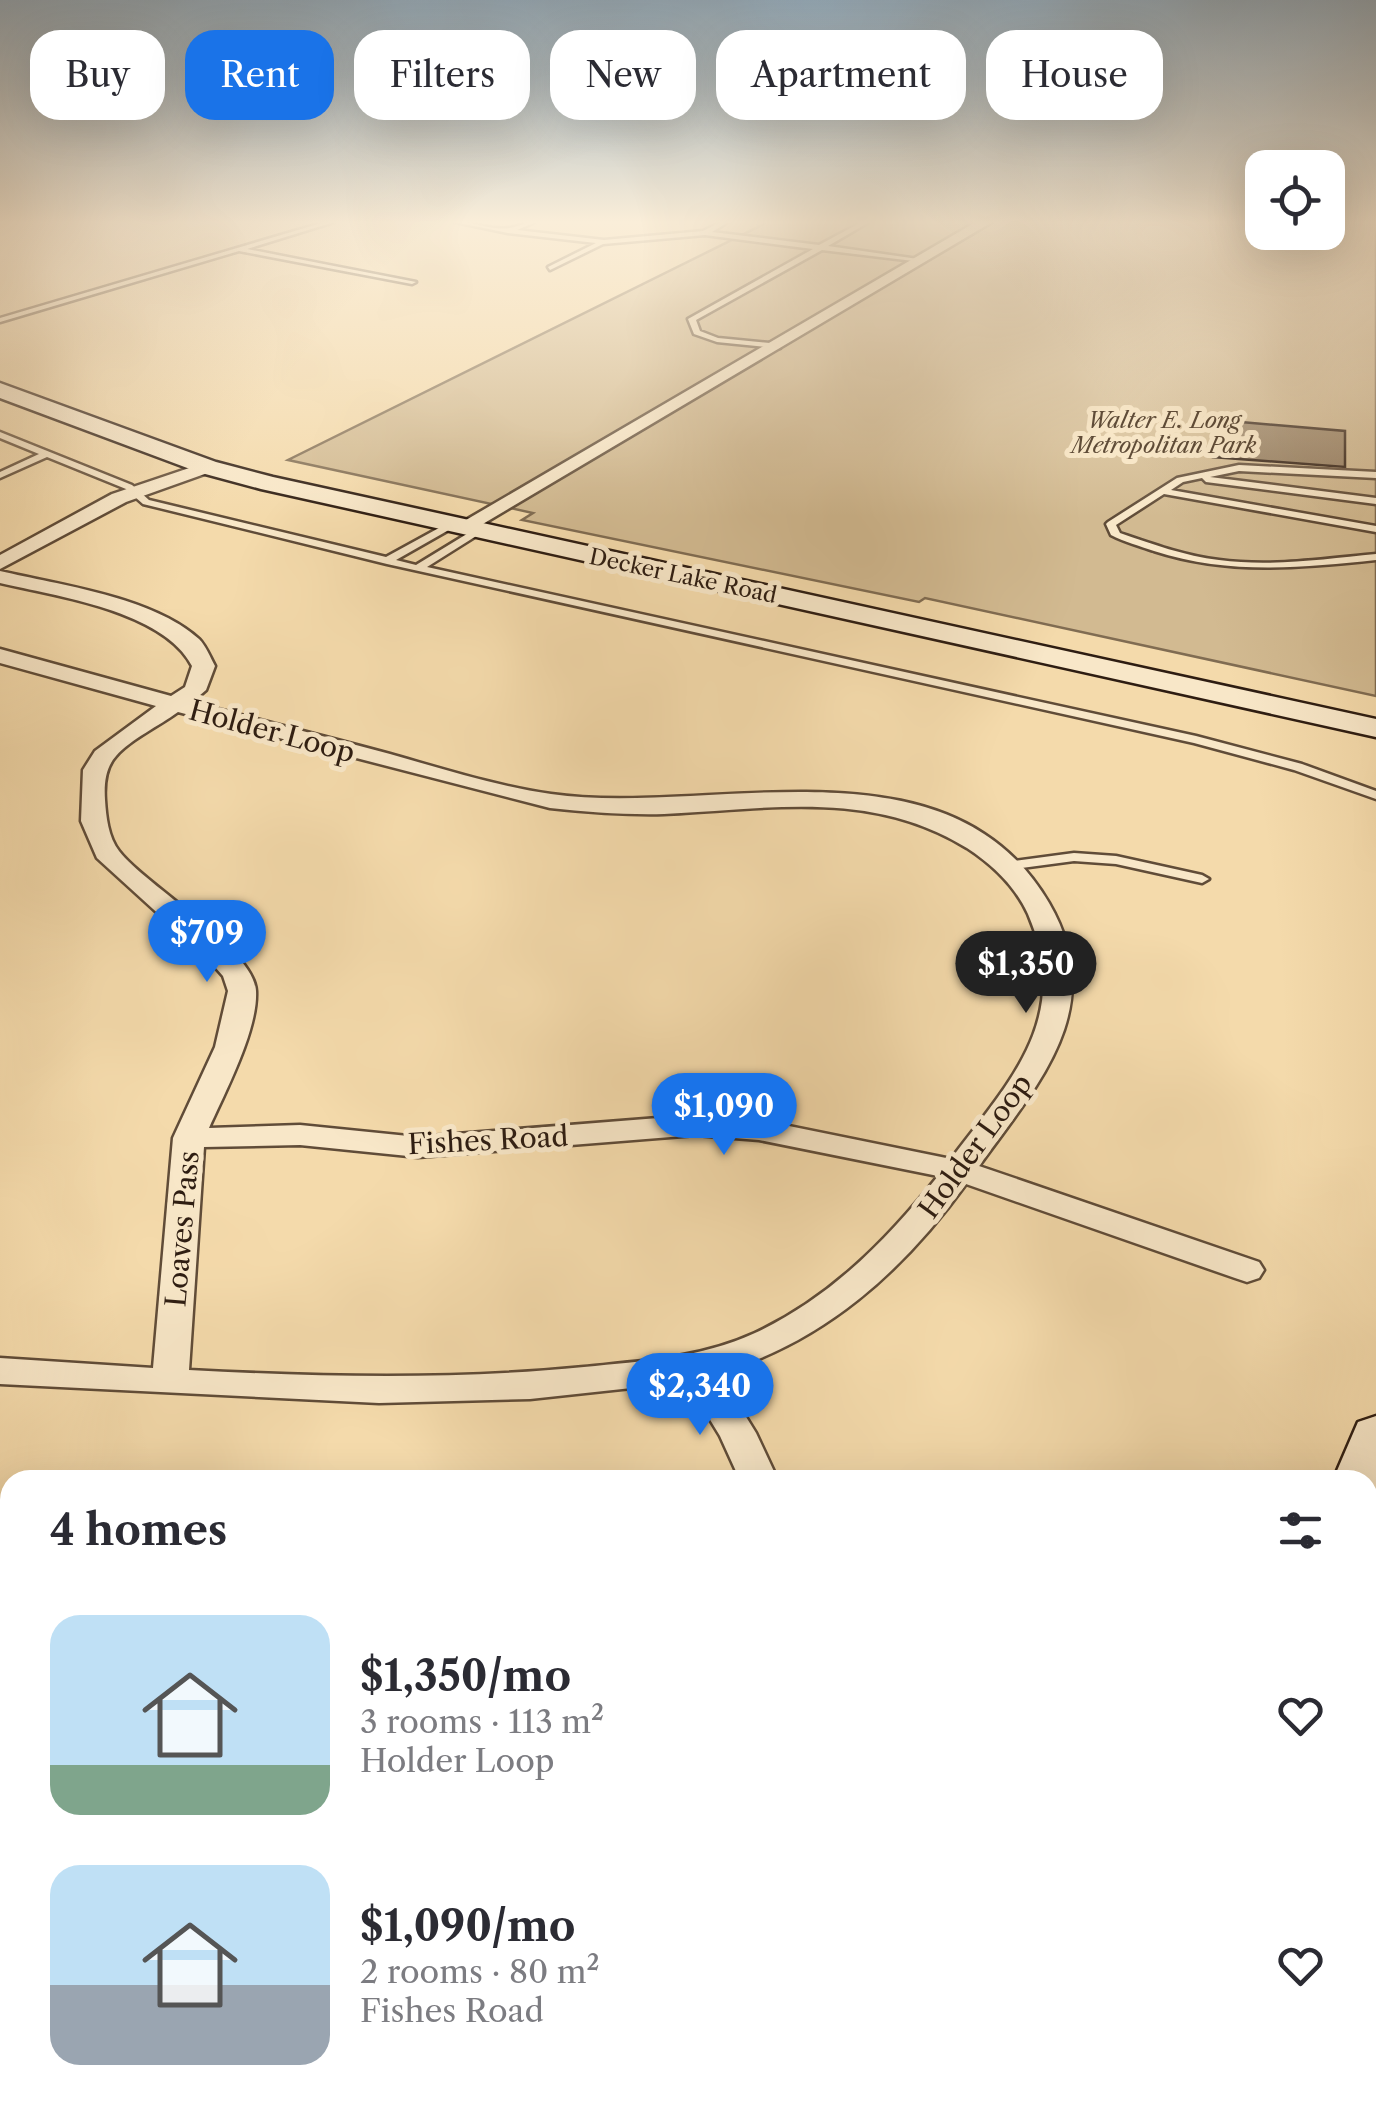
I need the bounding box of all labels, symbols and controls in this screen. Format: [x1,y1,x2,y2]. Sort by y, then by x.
chip: Buy [30,30,165,120]
chip: Rent [185,30,334,120]
chip: Filters [354,30,530,120]
chip: New [550,30,696,120]
chip: Apartment [716,30,966,120]
chip: House [986,30,1163,120]
map controls [1245,150,1345,250]
button: locate [1245,150,1345,250]
park label: Walter E. Long Metropolitan Park [1069,407,1257,459]
street label: Decker Lake Road [587,543,779,609]
street label: Holder Loop [185,693,359,769]
pin: $709 [148,900,266,985]
text: $709 [170,913,244,952]
pin: $1,350 [945,931,1107,1016]
text: $1,350 [977,944,1075,983]
street label: Holder Loop [911,1067,1039,1225]
pin: $1,090 [643,1073,805,1158]
text: $1,090 [674,1086,774,1125]
street label: Fishes Road [407,1119,569,1161]
street label: Loaves Pass [158,1150,206,1308]
pin: $2,340 [619,1353,781,1438]
text: $2,340 [649,1366,752,1405]
icon: filters [1273,1503,1328,1558]
text: 4 homes [50,1504,227,1556]
text: $1,350/mo [360,1650,571,1702]
icon: home [130,1655,250,1775]
icon: heart [1273,1688,1328,1743]
text: 3 rooms · 113 m² [360,1702,604,1741]
text: Holder Loop [360,1741,554,1780]
text: $1,090/mo [360,1900,576,1952]
icon: home [130,1905,250,2025]
icon: heart [1273,1938,1328,1993]
text: 2 rooms · 80 m² [360,1952,600,1991]
text: Fishes Road [360,1991,544,2030]

